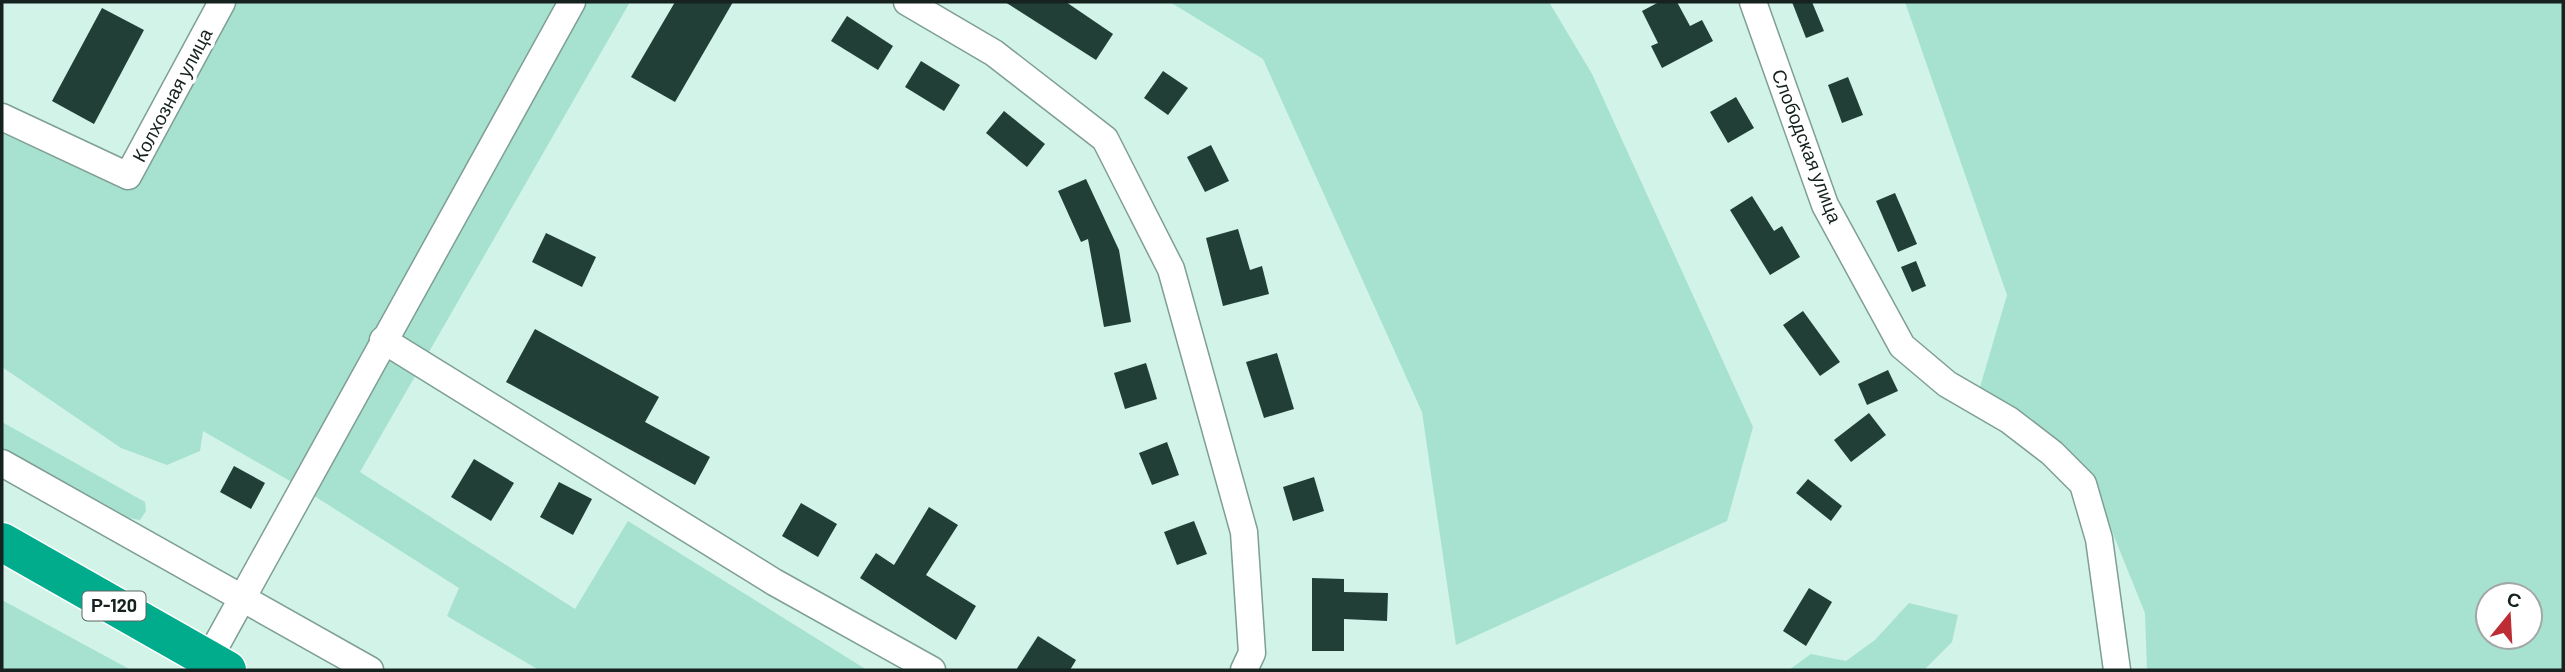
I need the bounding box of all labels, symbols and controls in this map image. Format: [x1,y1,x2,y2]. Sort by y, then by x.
street label: Колхозная улица [127,24,217,166]
street label: Слободская улица [1768,66,1848,226]
north arrow [2474,581,2544,651]
text: С [2504,586,2525,612]
road number: Р-120 [82,592,146,620]

